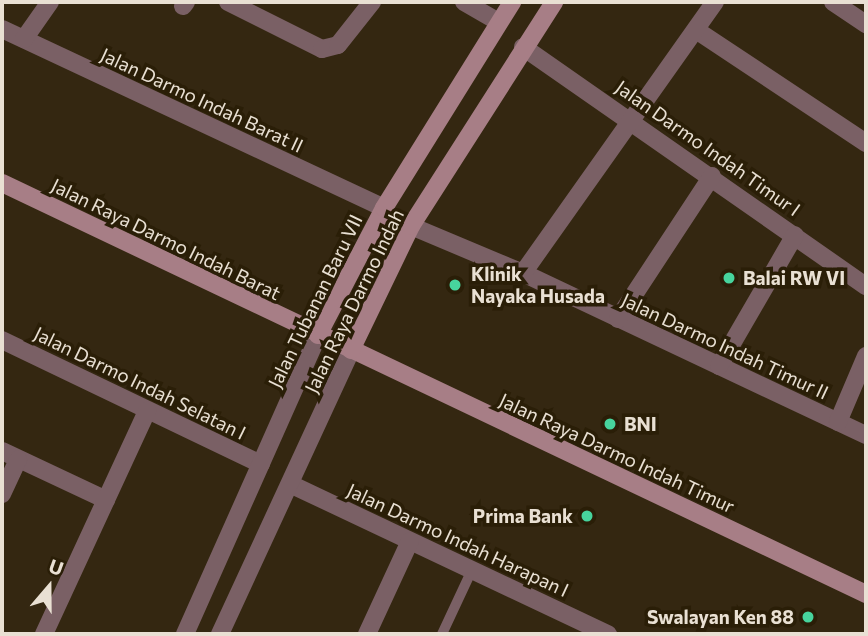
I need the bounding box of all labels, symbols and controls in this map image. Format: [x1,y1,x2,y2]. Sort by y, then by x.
street label: Jalan Darmo Indah Barat II [97,43,307,157]
street label: Jalan Darmo Indah Timur I [611,75,805,221]
street label: Jalan Raya Darmo Indah Barat [48,173,284,305]
street label: Jalan Raya Darmo Indah [300,205,408,397]
street label: Jalan Tubanan Baru VII [263,211,367,391]
place label: Klinik Nayaka Husada [471,263,605,307]
place label: Balai RW VI [743,267,845,289]
marker: Balai RW VI [721,270,737,286]
marker: Klinik Nayaka Husada [445,275,465,295]
street label: Jalan Darmo Indah Timur II [618,288,832,404]
street label: Jalan Darmo Indah Selatan I [30,322,250,444]
street label: Jalan Raya Darmo Indah Timur [496,388,738,518]
place label: BNI [624,413,657,435]
marker: BNI [602,416,618,432]
street label: Jalan Darmo Indah Harapan I [344,479,572,601]
place label: Prima Bank [473,505,573,527]
marker: Prima Bank [579,508,595,524]
north arrow [14,552,84,622]
text: U [46,554,67,580]
place label: Swalayan Ken 88 [647,606,794,628]
marker: Swalayan Ken 88 [800,609,816,625]

